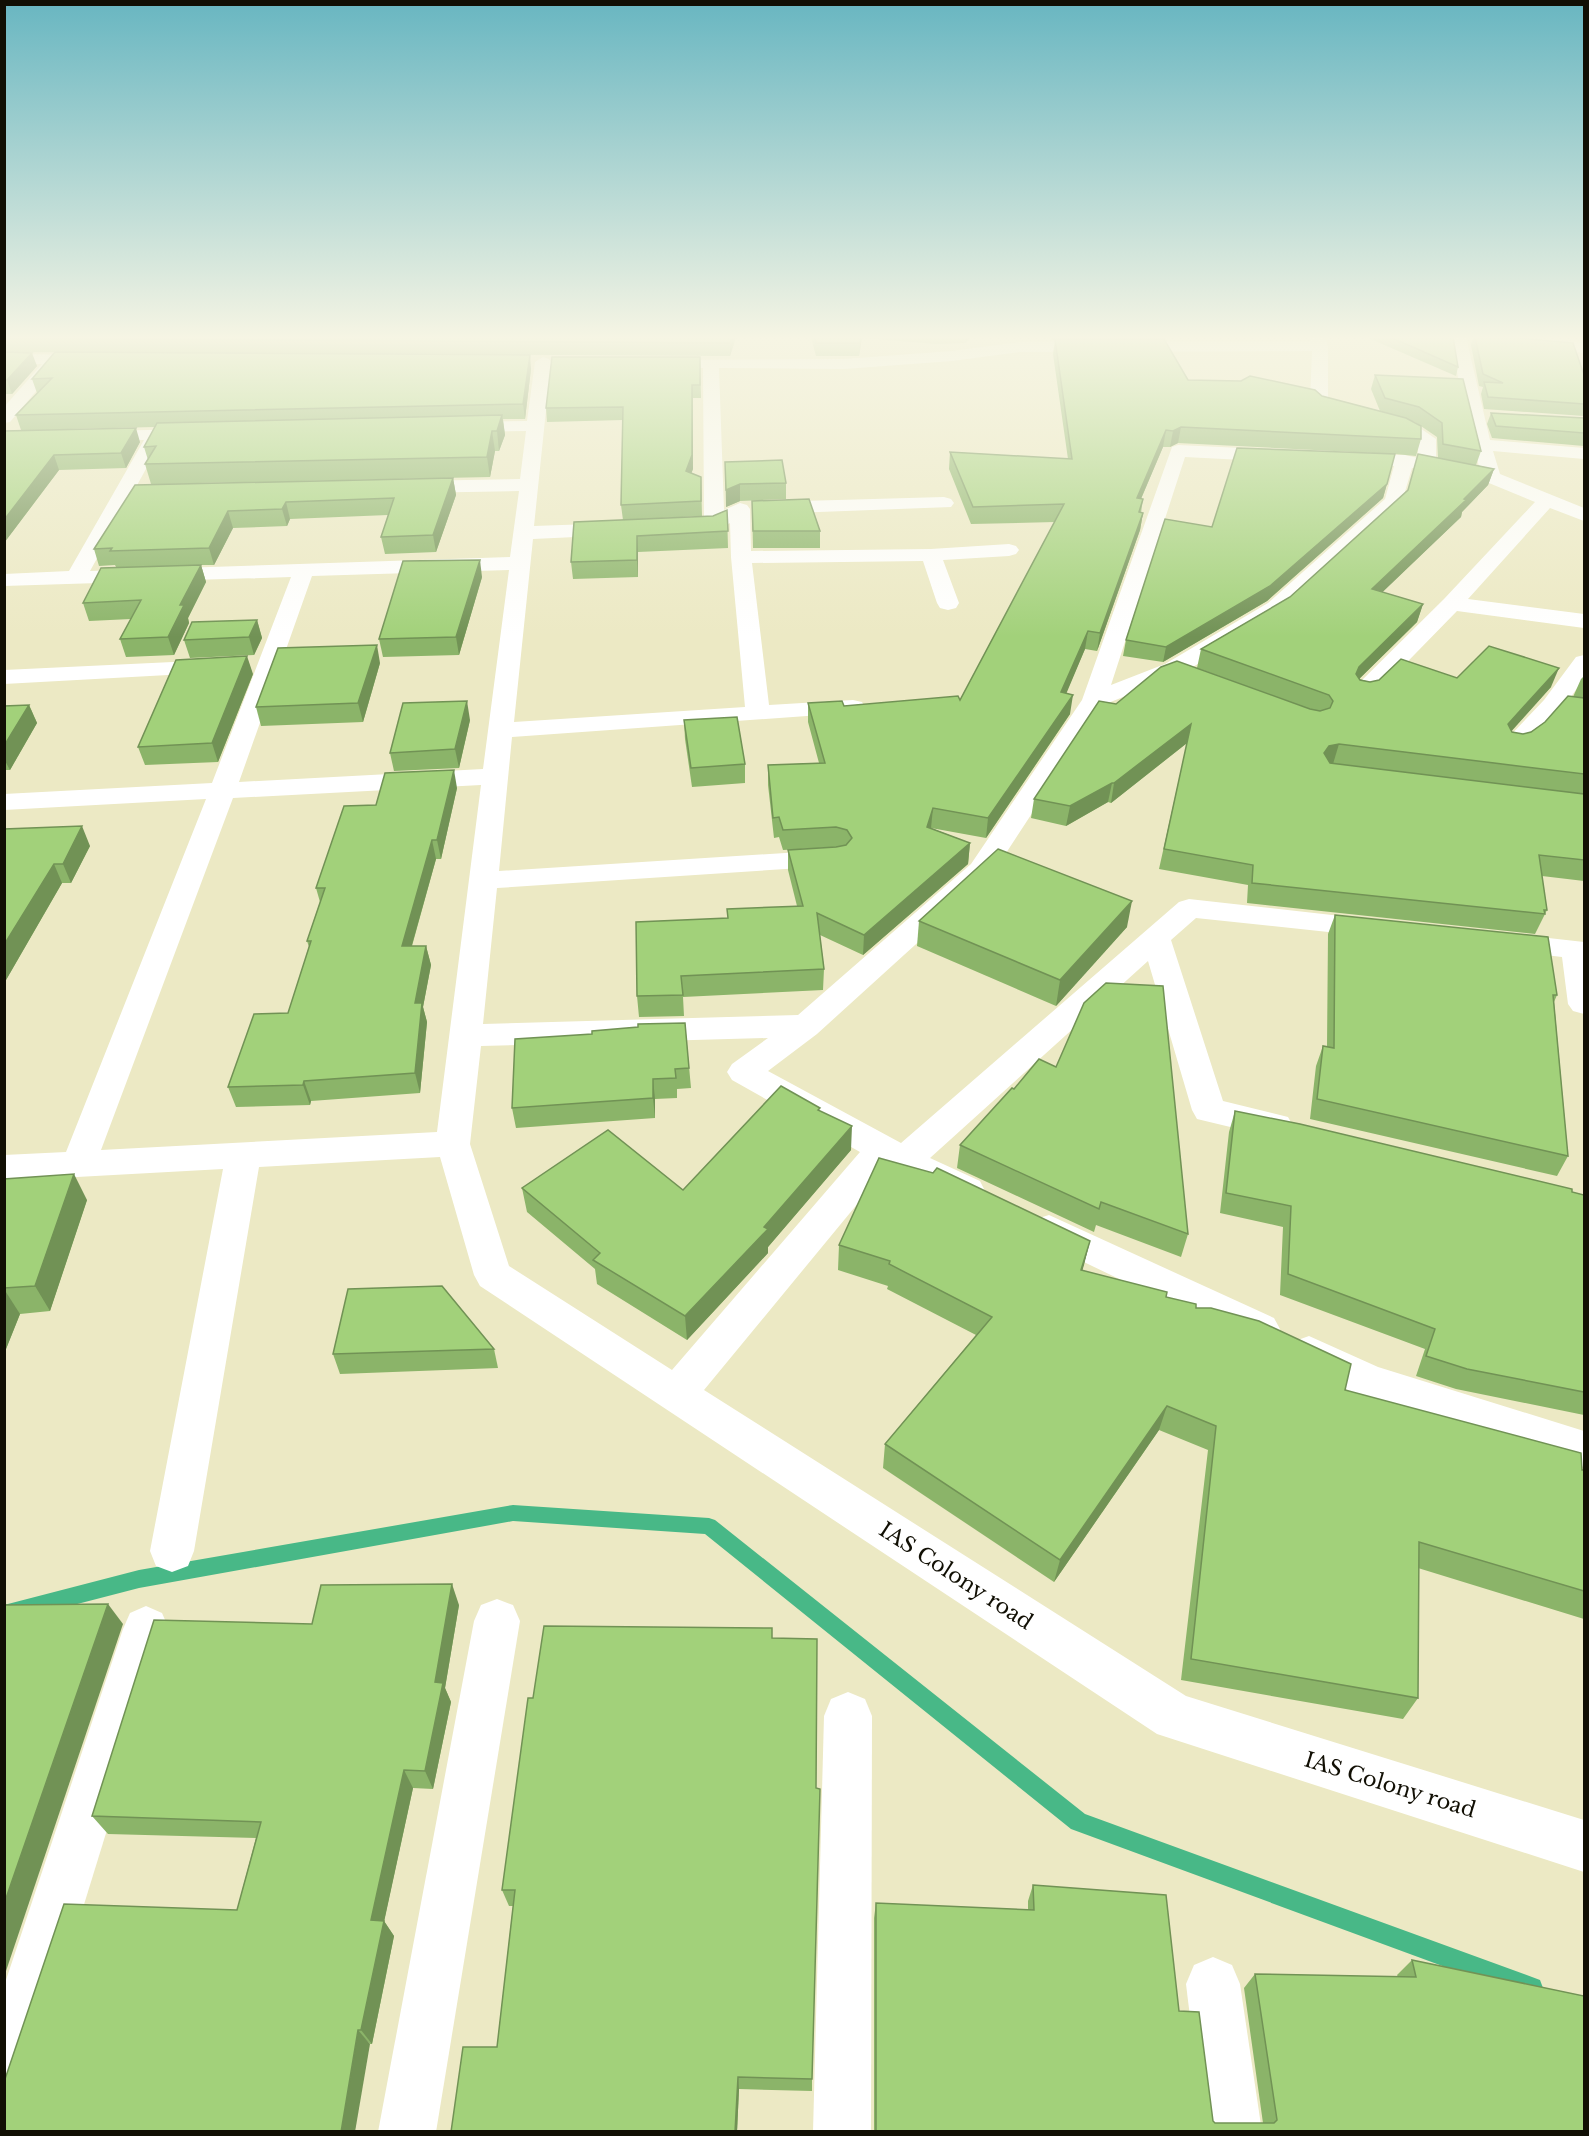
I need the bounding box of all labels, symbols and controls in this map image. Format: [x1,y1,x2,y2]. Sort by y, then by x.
street label: IAS Colony road [874,1517,1038,1635]
street label: IAS Colony road [1301,1747,1479,1823]

